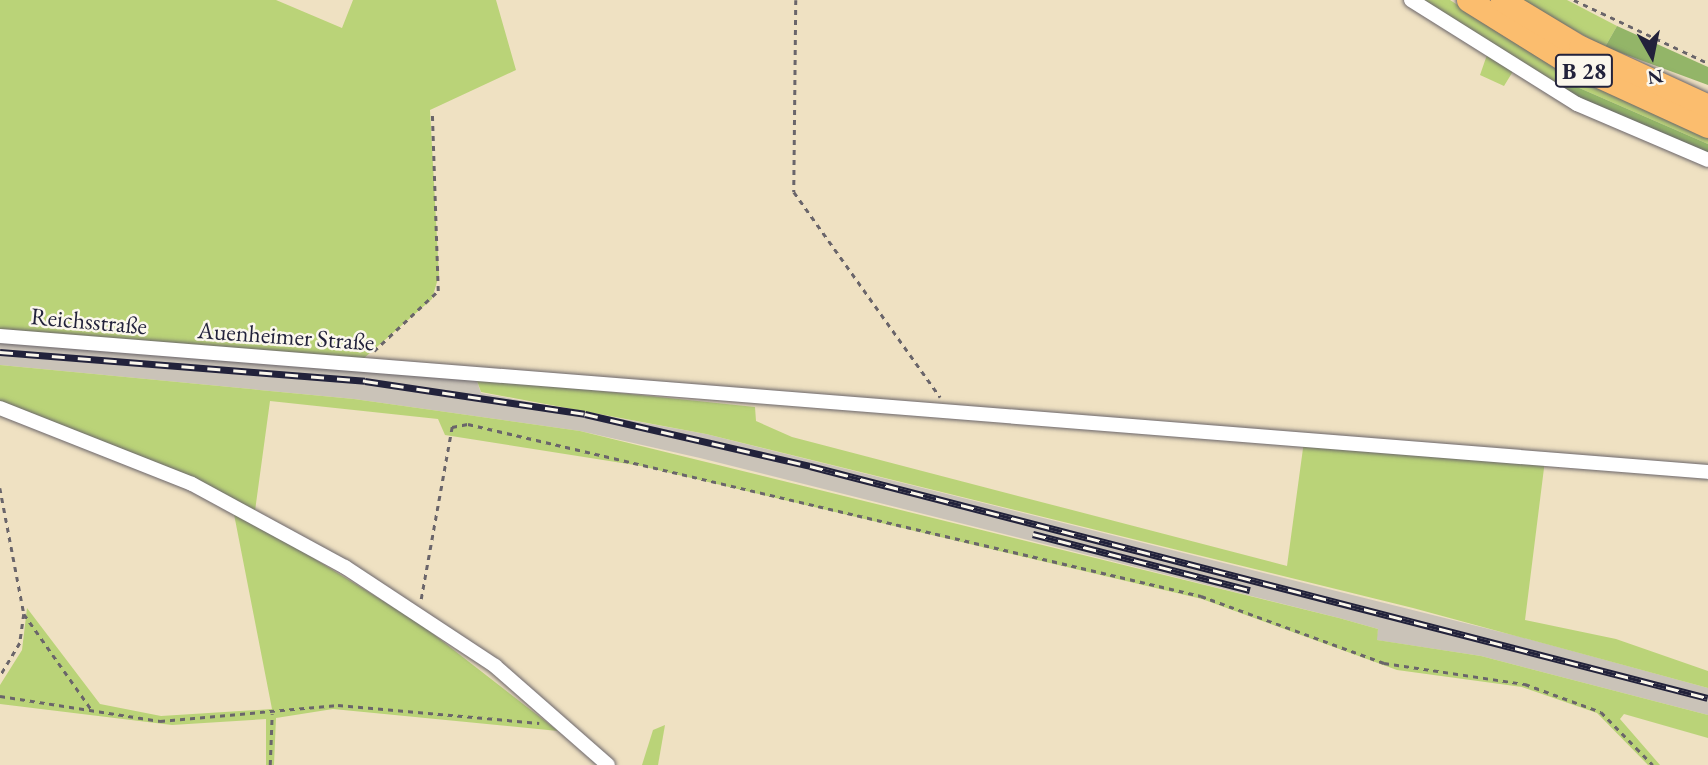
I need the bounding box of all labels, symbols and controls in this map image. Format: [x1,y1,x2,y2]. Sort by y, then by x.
north arrow [1617,21,1687,91]
road number: B 28 [1554,52,1614,90]
text: N [1646,64,1665,91]
street label: Reichsstraße [30,302,148,340]
street label: Auenheimer Straße [196,315,376,357]

